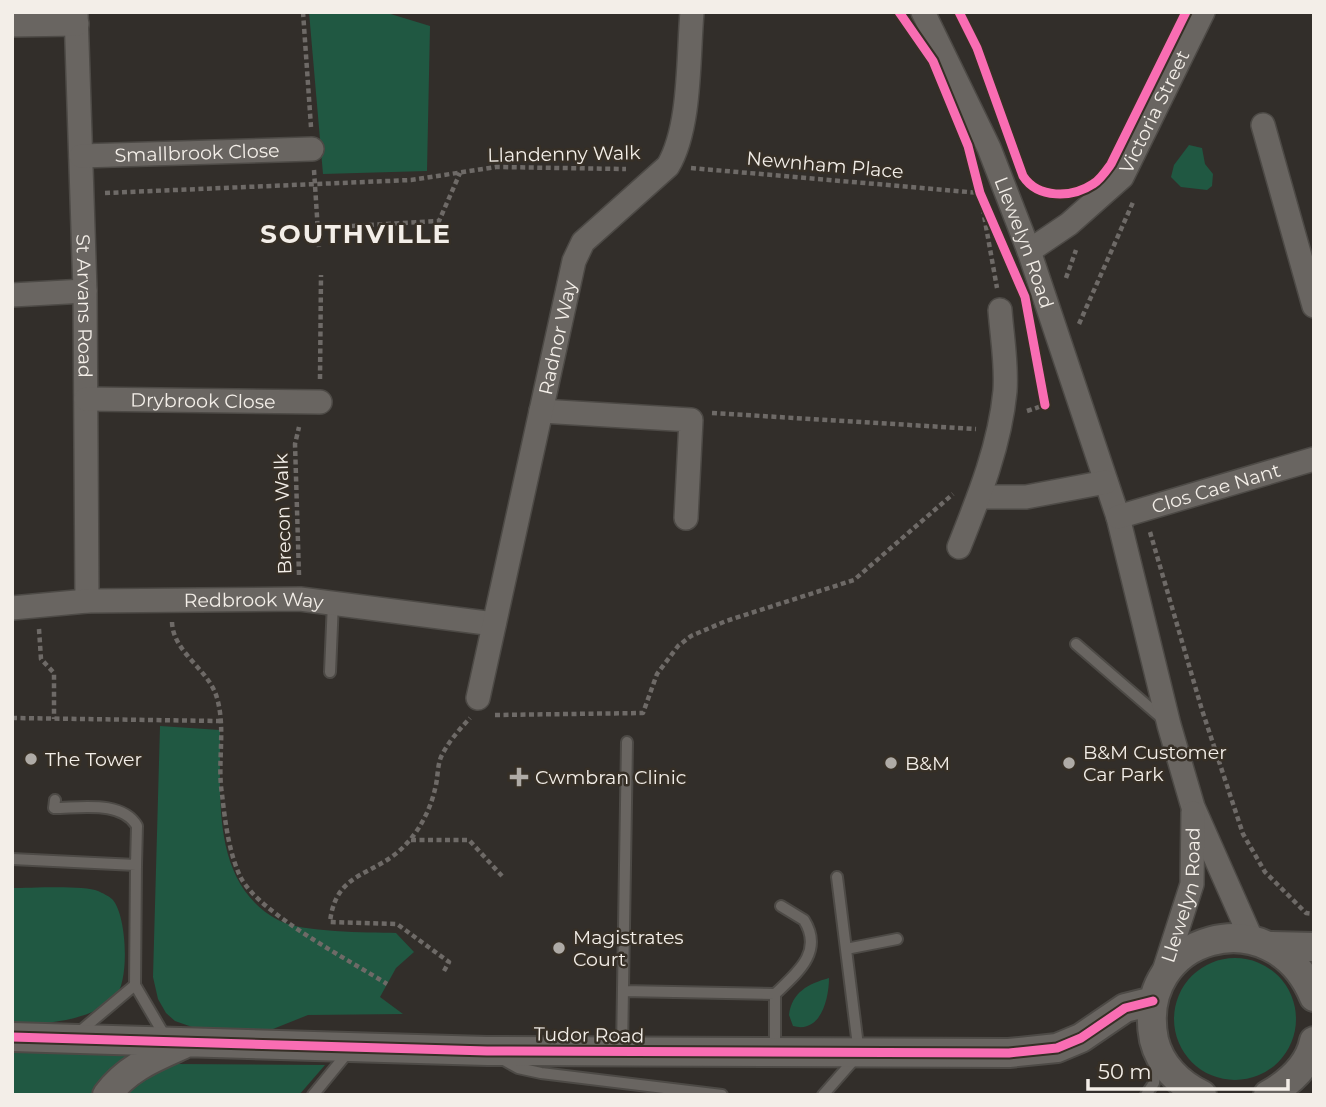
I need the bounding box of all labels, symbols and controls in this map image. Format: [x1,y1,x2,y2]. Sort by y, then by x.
street label: Victoria Street [1114,46,1194,177]
street label: Smallbrook Close [114,138,280,166]
street label: Llandenny Walk [487,141,641,167]
street label: Newnham Place [746,147,904,183]
street label: Llewelyn Road [990,173,1059,311]
district label: SOUTHVILLE [260,218,452,250]
street label: St Arvans Road [72,234,97,378]
street label: Radnor Way [533,278,581,397]
street label: Drybrook Close [130,388,276,413]
street label: Brecon Walk [269,452,297,575]
street label: Clos Cae Nant [1149,458,1283,518]
street label: Redbrook Way [184,587,326,614]
place label: B&M Customer Car Park [1083,741,1227,786]
place label: The Tower [45,748,142,771]
marker: The Tower [23,751,39,767]
place label: B&M [905,752,950,775]
marker: B&M [883,755,899,771]
marker: B&M Customer Car Park [1061,755,1077,771]
place label: Cwmbran Clinic [535,766,686,789]
marker: Cwmbran Clinic [509,767,529,787]
street label: Llewelyn Road [1156,827,1204,965]
place label: Magistrates Court [573,926,684,971]
marker: Magistrates Court [551,940,567,956]
street label: Tudor Road [534,1023,644,1047]
scale bar [1088,1048,1288,1092]
text: 50 m [1098,1059,1152,1084]

